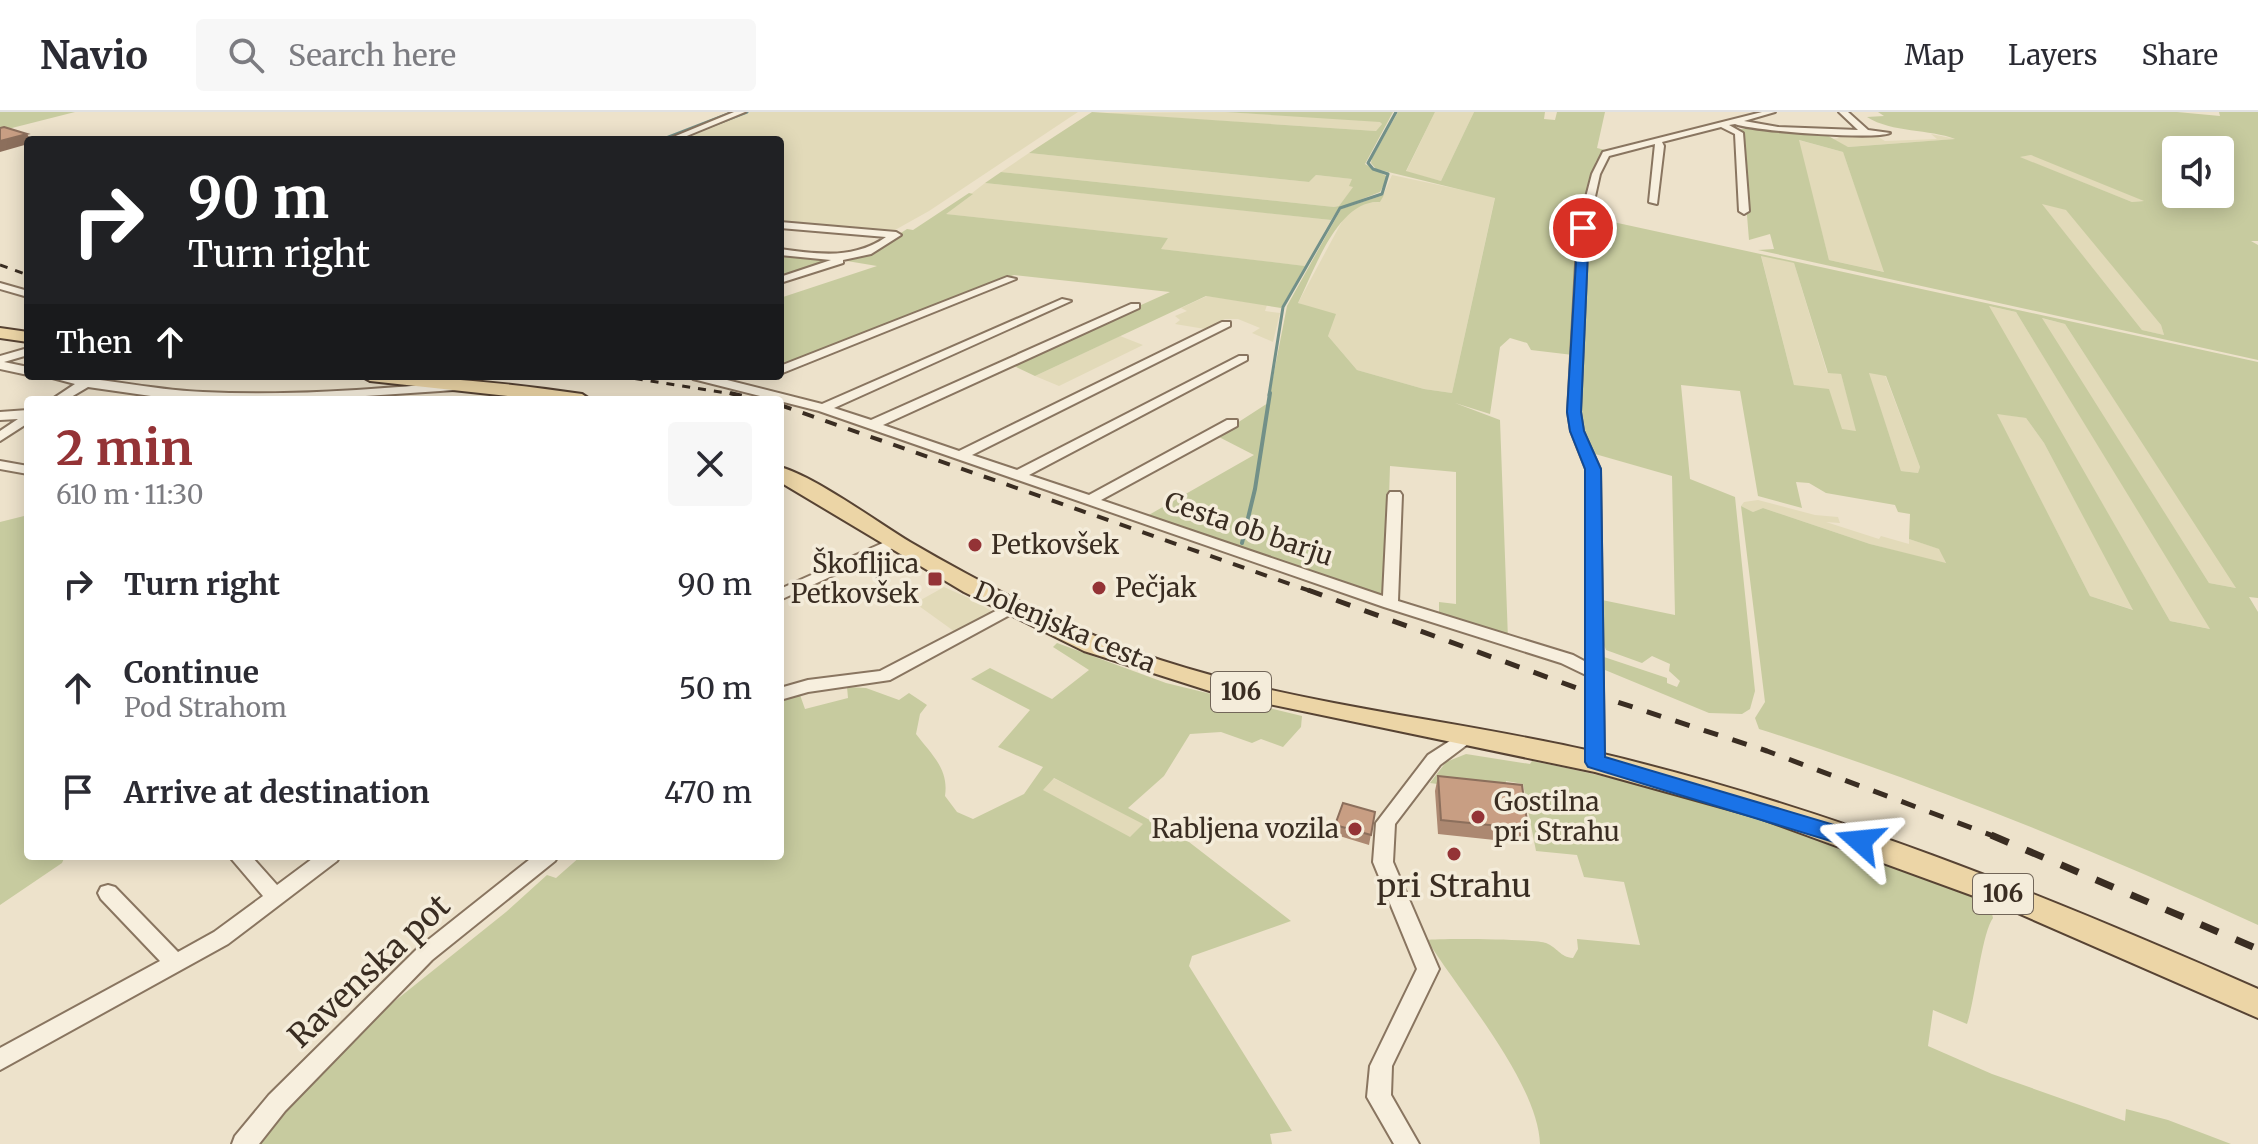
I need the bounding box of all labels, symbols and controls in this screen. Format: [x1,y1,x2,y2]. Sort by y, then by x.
search box [196,19,756,91]
text: Navio [40,32,148,79]
icon: search [224,33,268,77]
text: Search here [288,36,456,74]
text: Map [1904,37,1964,73]
text: Layers [2008,37,2097,73]
text: Share [2141,37,2218,73]
map controls [2162,136,2234,208]
button: sound [2162,136,2234,208]
text: 90 m [188,163,329,233]
icon: right [56,168,160,272]
pin [1549,194,1617,262]
icon: arrive [1561,206,1605,250]
text: Turn right [188,232,370,277]
icon: ahead [148,320,192,364]
text: Then [56,323,132,361]
text: 2 min [56,418,193,478]
button: close [668,422,752,506]
text: 610 m · 11:30 [56,478,204,511]
street label: Cesta ob barju [1161,484,1338,573]
place label: Petkovšek [991,528,1120,561]
marker: Petkovšek [966,536,984,554]
place label: Škofljica Petkovšek [791,547,920,610]
icon: right [56,562,100,606]
text: Turn right [124,565,280,603]
text: 90 m [678,565,752,603]
marker: Škofljica Petkovšek [926,570,944,588]
place label: Pečjak [1115,571,1197,604]
street label: Dolenjska cesta [970,574,1161,680]
marker: Pečjak [1090,579,1108,597]
text: Continue [124,653,259,691]
icon: ahead [56,666,100,710]
text: 50 m [679,669,752,707]
road number: 106 [1211,672,1271,712]
text: Pod Strahom [124,691,287,724]
icon: arrive [56,770,100,814]
text: Arrive at destination [124,773,430,811]
text: 470 m [664,773,752,811]
place label: Gostilna pri Strahu [1494,785,1620,848]
position arrow [1818,799,1902,883]
marker: Gostilna pri Strahu [1469,808,1487,826]
place label: Rabljena vozila [1151,812,1339,845]
marker: Rabljena vozila [1346,820,1364,838]
marker: pri Strahu [1445,845,1463,863]
place label: pri Strahu [1376,866,1532,906]
road number: 106 [1973,874,2033,914]
street label: Ravenska pot [280,886,459,1056]

